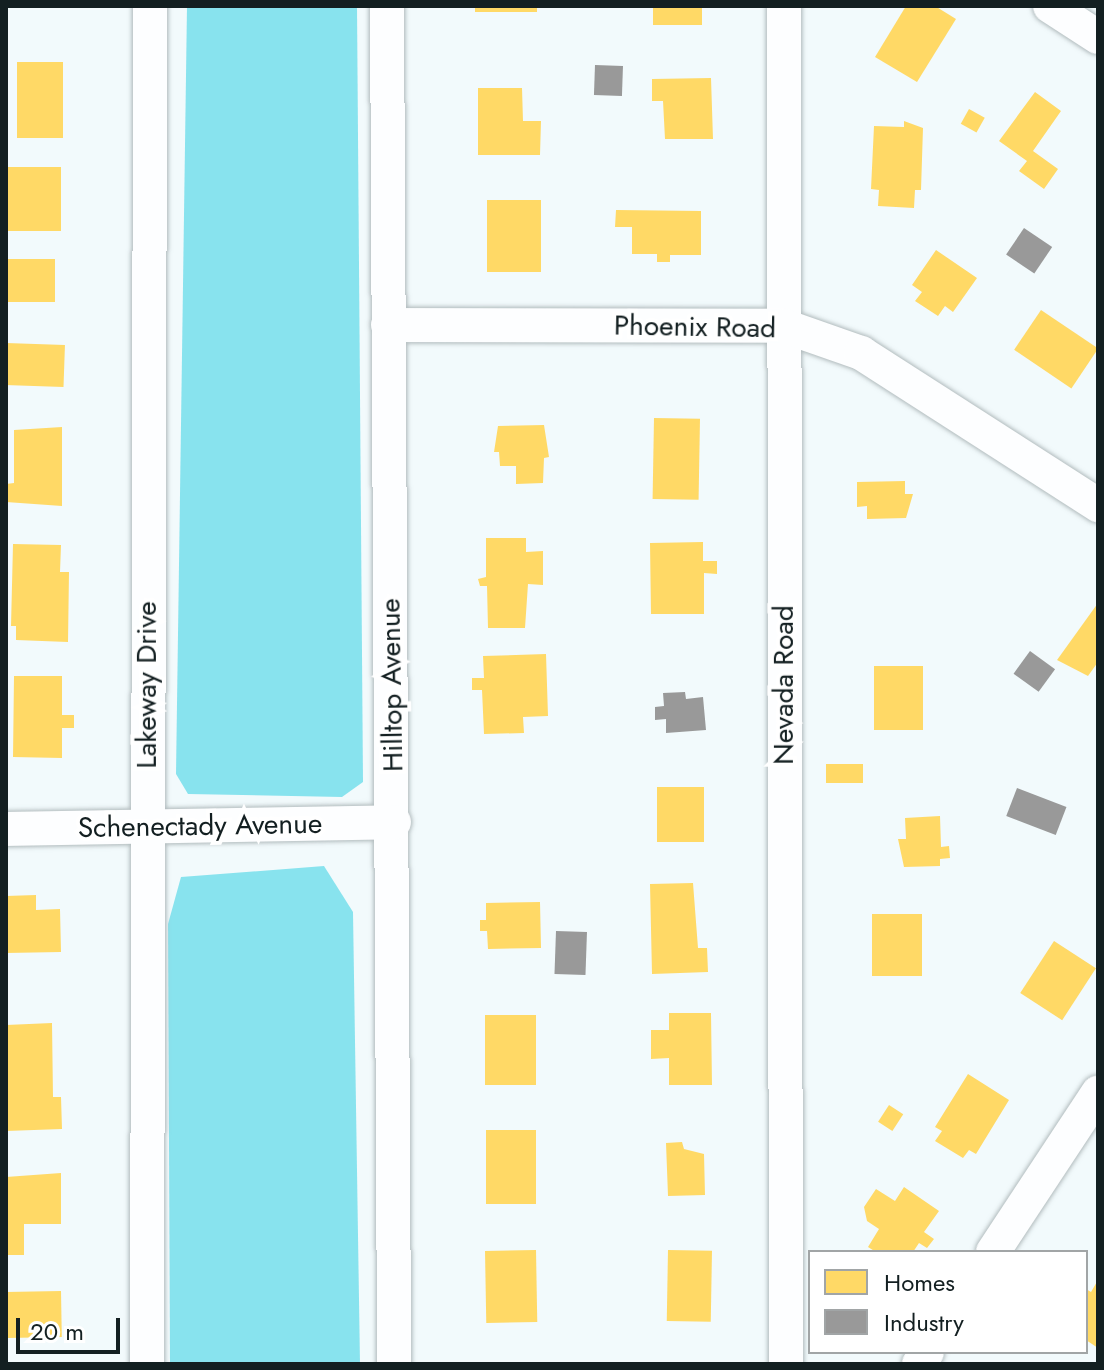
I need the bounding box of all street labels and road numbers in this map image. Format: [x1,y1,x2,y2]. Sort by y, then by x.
street label: Phoenix Road [614,309,776,345]
street label: Hilltop Avenue [374,598,410,772]
street label: Lakeway Drive [130,601,164,769]
street label: Nevada Road [767,605,801,765]
street label: Schenectady Avenue [78,807,322,845]

